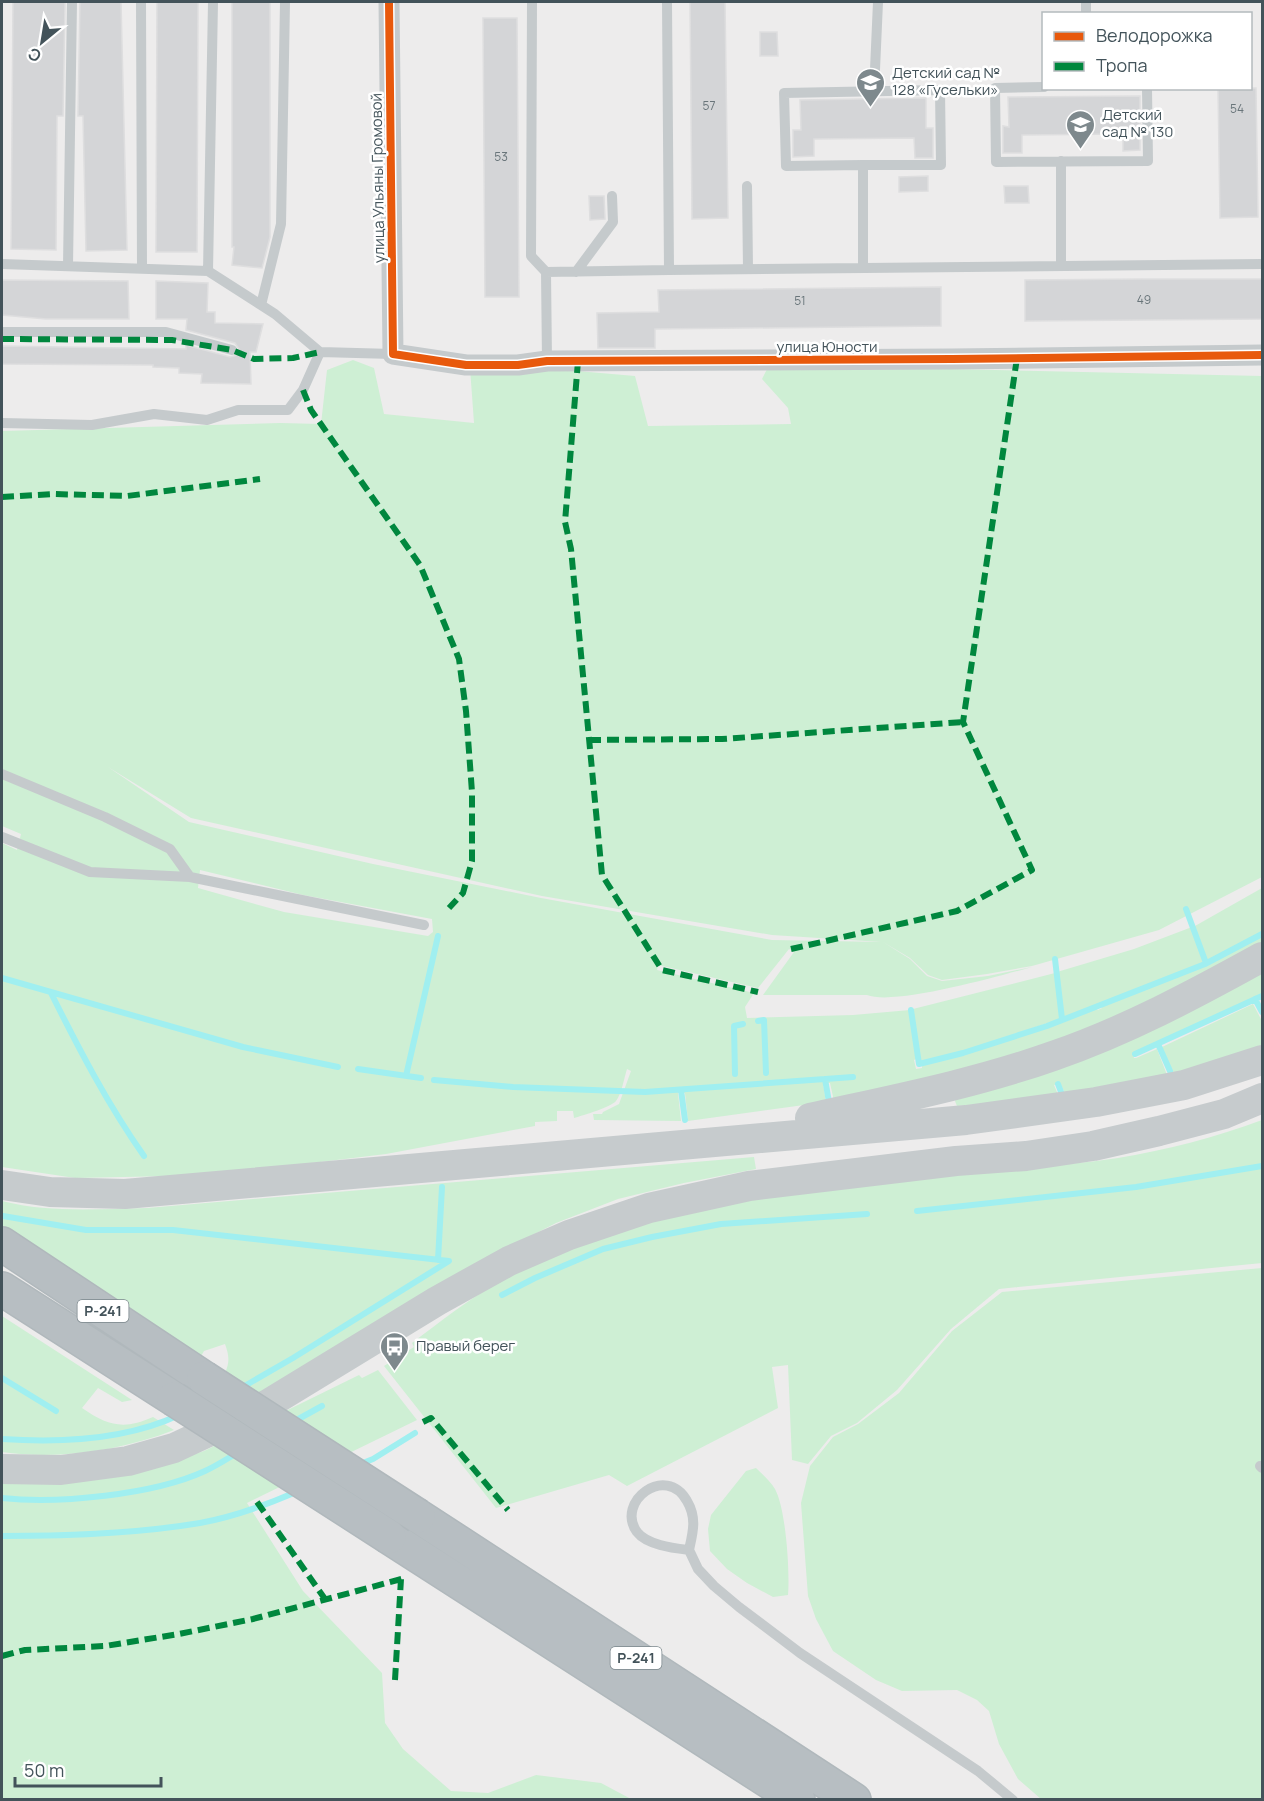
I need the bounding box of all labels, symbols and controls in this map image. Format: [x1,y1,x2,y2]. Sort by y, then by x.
north arrow [12,12,72,72]
legend [1042,12,1252,90]
text: Велодорожка [1096,23,1213,47]
text: С [24,42,45,67]
text: Тропа [1096,53,1147,77]
place label: Детский сад № 128 «Гусельки» [892,62,1000,100]
school or university icon: Детский сад № 128 «Гусельки» [855,66,887,108]
street label: улица Ульяны Громовой [366,93,389,263]
house number: 57 [703,97,715,114]
house number: 54 [1230,100,1244,117]
place label: Детский сад № 130 [1102,104,1173,142]
school or university icon: Детский сад № 130 [1065,108,1097,150]
house number: 53 [494,148,508,165]
house number: 49 [1137,291,1151,308]
house number: 51 [794,292,806,309]
street label: улица Юности [776,336,878,357]
road number: Р-241 [78,1300,128,1322]
bus stop icon: Правый берег [379,1330,411,1372]
place label: Правый берег [416,1335,515,1356]
road number: Р-241 [610,1647,662,1669]
scale bar [15,1750,160,1788]
text: 50 m [24,1758,64,1782]

